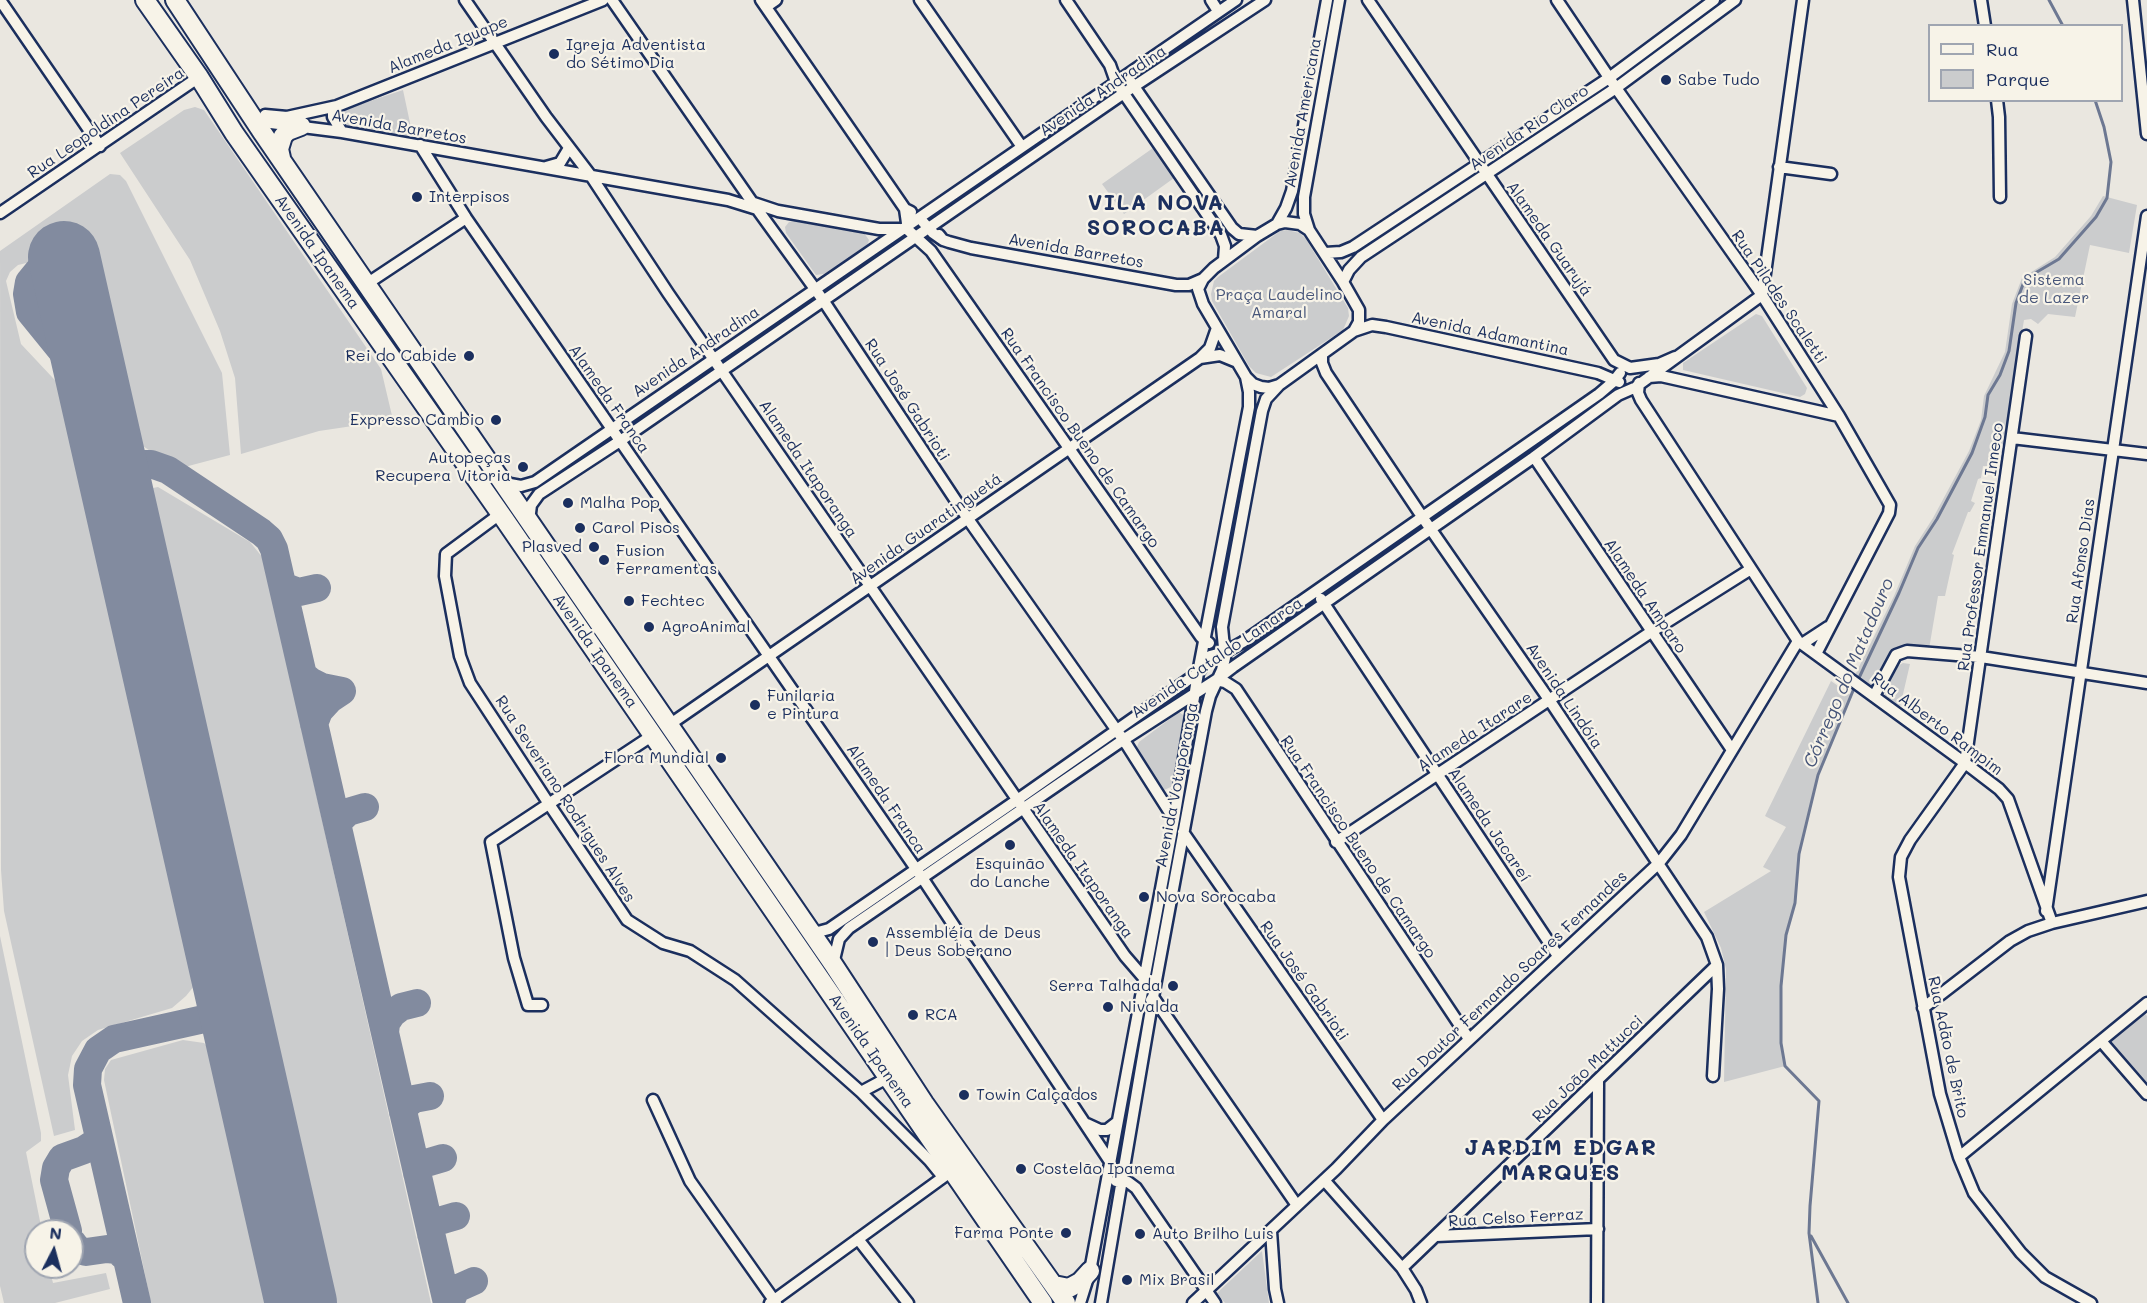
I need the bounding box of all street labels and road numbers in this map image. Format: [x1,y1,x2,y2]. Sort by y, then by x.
street label: Alameda Iguape [385,12,511,78]
street label: Avenida Americana [1280,37,1326,189]
street label: Avenida Andradina [1036,41,1170,141]
street label: Rua Leopoldina Pereira [24,63,188,183]
street label: Avenida Rio Claro [1466,81,1592,175]
street label: Avenida Barretos [330,106,468,148]
street label: Alameda Guarujá [1502,178,1596,300]
street label: Avenida Ipanema [270,191,364,313]
street label: Rua Pilades Scaletti [1727,227,1831,367]
street label: Avenida Barretos [1007,230,1145,272]
street label: Avenida Andradina [629,302,763,402]
street label: Avenida Adamantina [1410,308,1570,360]
street label: Rua Francisco Bueno de Camargo [996,324,1164,552]
street label: Rua José Gabrioti [860,335,954,465]
street label: Alameda Franca [564,341,654,457]
street label: Alameda Itaporanga [755,396,861,542]
street label: Rua Professor Emmanuel Inneco [1954,422,2008,672]
street label: Avenida Guaratinguetá [846,469,1006,589]
street label: Rua Afonso Dias [2063,497,2099,625]
street label: Alameda Amparo [1600,535,1690,657]
street label: Avenida Ipanema [548,590,642,712]
street label: Avenida Cataldo Lamarca [1128,593,1306,723]
street label: Avenida Lindóia [1522,639,1606,753]
street label: Rua Alberto Rampim [1868,668,2006,780]
street label: Alameda Itarare [1414,688,1536,776]
street label: Rua Severiano Rodrigues Alves [491,692,639,906]
street label: Avenida Votuporanga [1152,701,1202,869]
street label: Rua Francisco Bueno de Camargo [1276,732,1440,962]
street label: Alameda Franca [842,741,930,857]
street label: Alameda Jacareí [1444,764,1534,886]
street label: Alameda Itaporanga [1029,798,1137,942]
street label: Rua Doutor Fernando Soares Fernandes [1389,867,1631,1095]
street label: Rua José Gabrioti [1256,918,1352,1044]
street label: Rua Adão de Brito [1924,974,1972,1120]
street label: Avenida Ipanema [824,990,918,1112]
street label: Rua João Mattucci [1529,1011,1647,1127]
street label: Rua Celso Ferraz [1448,1205,1584,1231]

